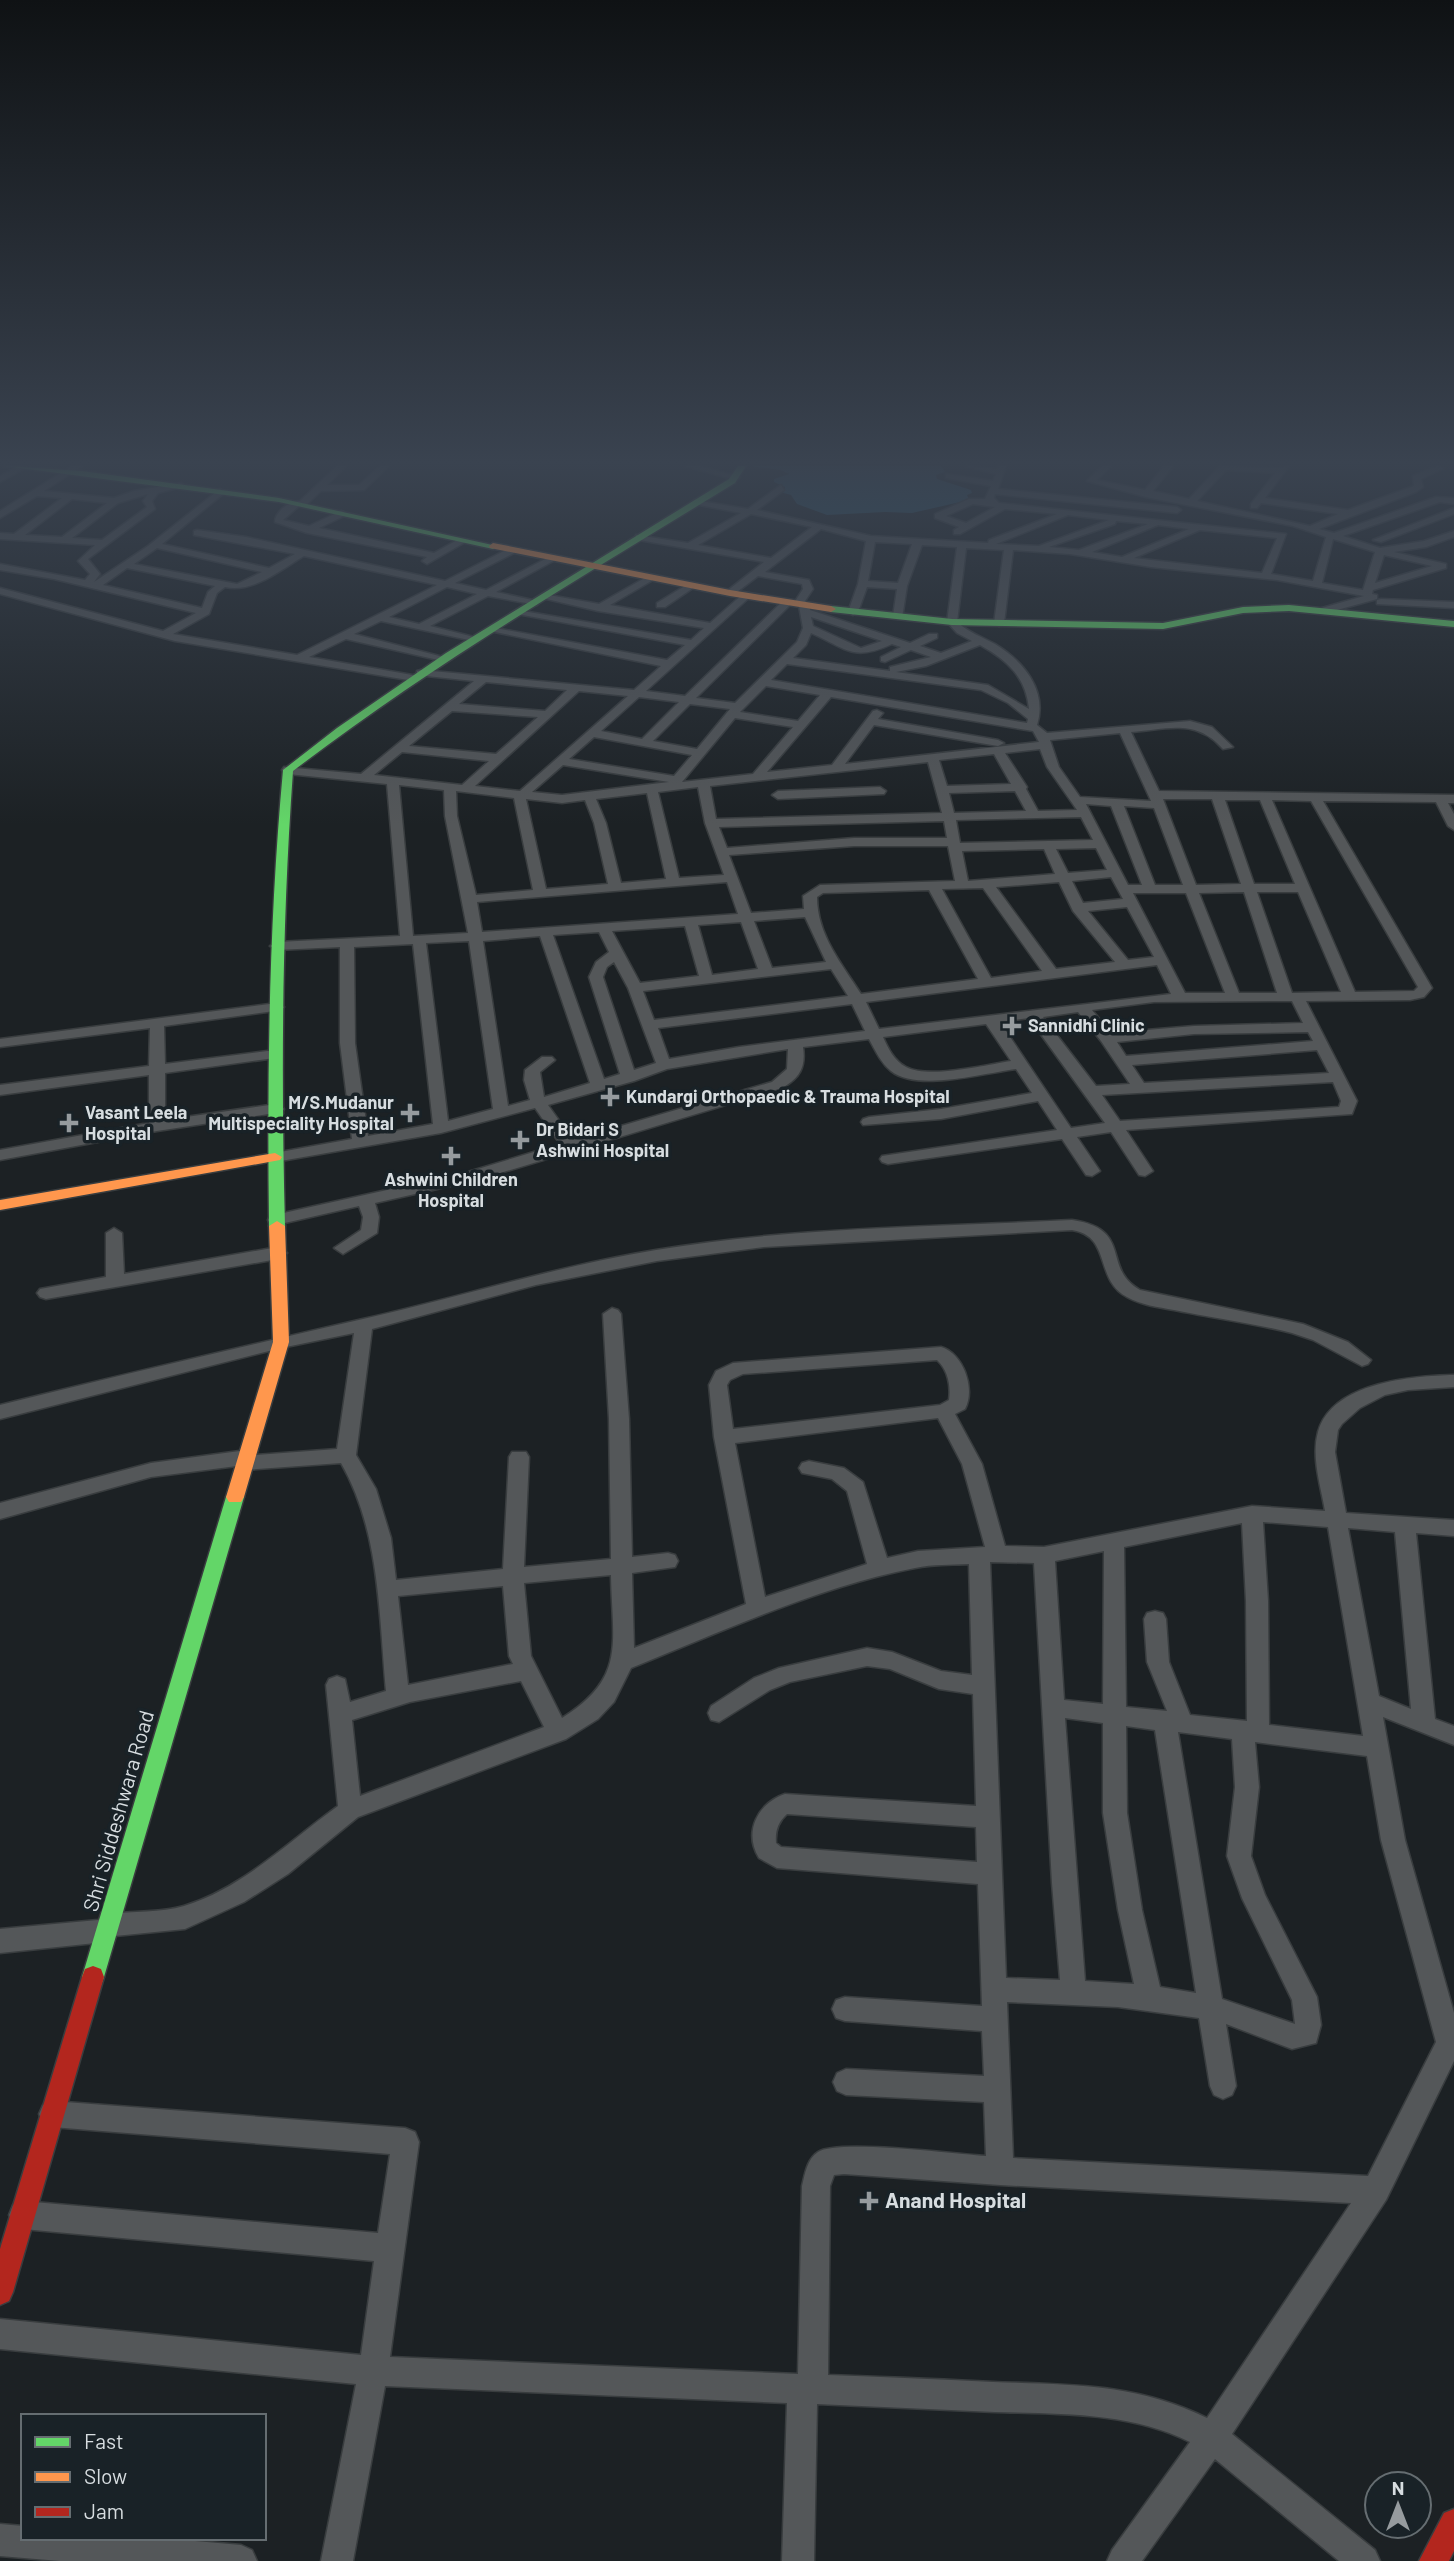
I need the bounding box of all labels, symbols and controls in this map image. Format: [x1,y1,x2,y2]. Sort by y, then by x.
place label: Sannidhi Clinic [1028,1014,1145,1036]
marker: Sannidhi Clinic [1002,1016,1022,1036]
place label: Kundargi Orthopaedic & Trauma Hospital [626,1085,950,1107]
marker: Kundargi Orthopaedic & Trauma Hospital [600,1087,620,1107]
place label: M/S.Mudanur Multispeciality Hospital [208,1091,394,1134]
place label: Vasant Leela Hospital [85,1101,187,1144]
marker: M/S.Mudanur Multispeciality Hospital [400,1103,420,1123]
marker: Vasant Leela Hospital [59,1113,79,1133]
place label: Dr Bidari S Ashwini Hospital [536,1118,669,1161]
marker: Dr Bidari S Ashwini Hospital [510,1130,530,1150]
marker: Ashwini Children Hospital [441,1146,461,1166]
place label: Ashwini Children Hospital [384,1168,518,1211]
street label: Shri Siddeshwara Road [77,1707,158,1914]
place label: Anand Hospital [885,2187,1026,2212]
marker: Anand Hospital [859,2191,879,2211]
legend [21,2414,266,2540]
text: Fast [84,2428,124,2453]
text: Slow [84,2463,127,2488]
north arrow [1363,2470,1433,2540]
text: N [1392,2476,1404,2499]
text: Jam [84,2498,124,2523]

